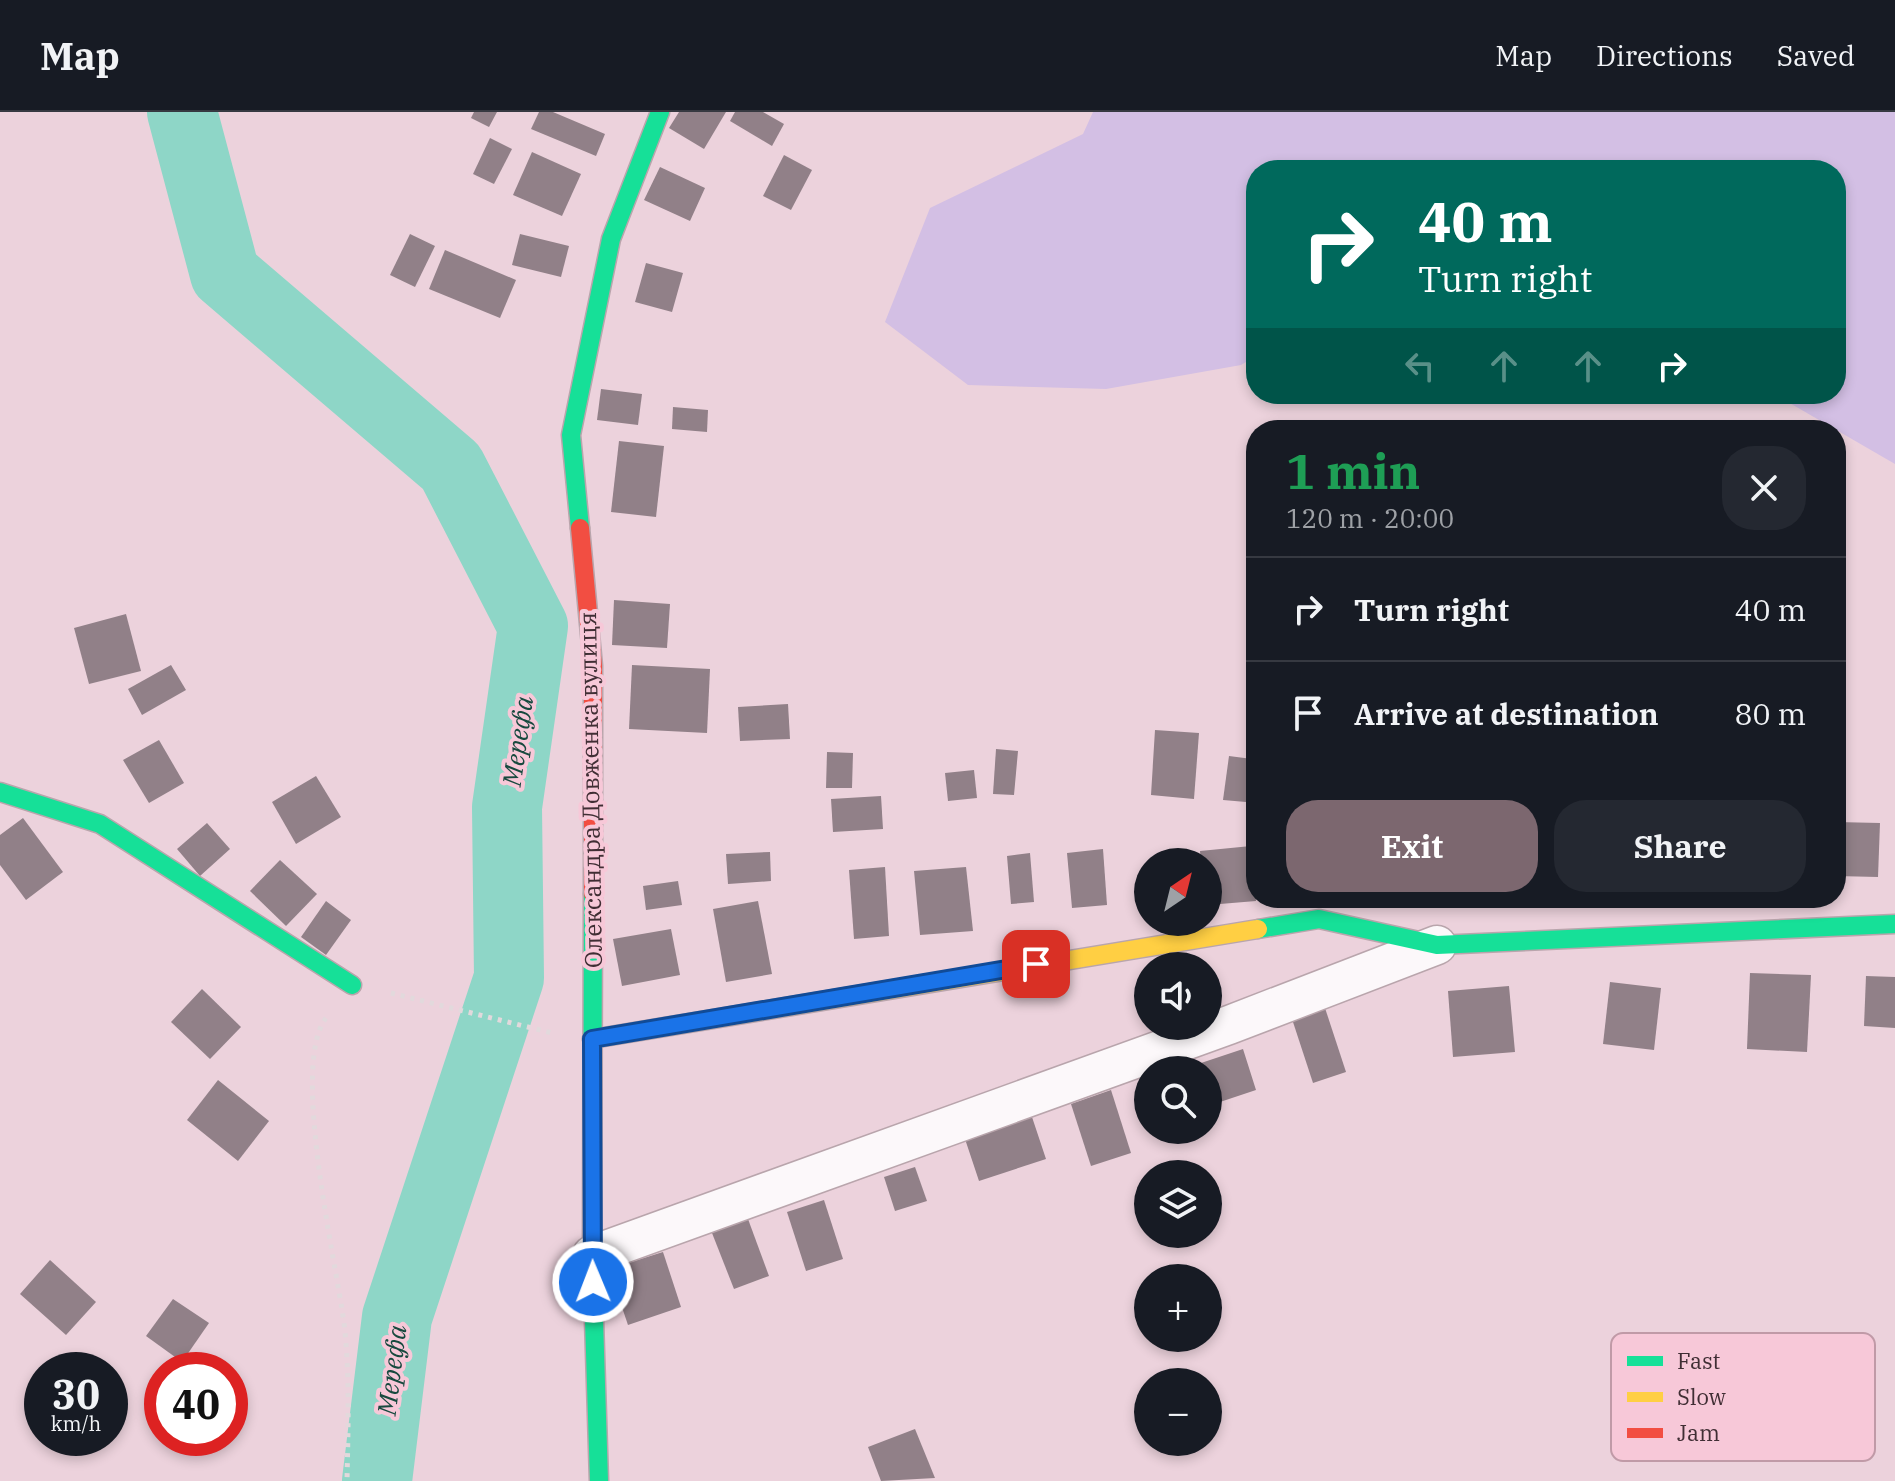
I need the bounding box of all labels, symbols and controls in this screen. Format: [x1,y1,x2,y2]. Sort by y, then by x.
text: Map [40,31,120,80]
text: Map [1495,37,1552,74]
text: Directions [1596,37,1733,74]
text: Saved [1777,37,1855,74]
text: 40 m [1418,185,1553,257]
icon: right [1286,192,1390,296]
text: Turn right [1418,255,1592,302]
icon: left [1398,344,1442,388]
icon: ahead [1482,344,1526,388]
icon: ahead [1566,344,1610,388]
icon: right [1650,344,1694,388]
text: 1 min [1286,440,1420,502]
button: close [1722,446,1806,530]
text: 120 m · 20:00 [1286,501,1454,535]
icon: right [1286,587,1330,631]
text: Turn right [1354,590,1509,629]
text: 40 m [1734,590,1806,629]
street label: Олександра Довженка вулиця [571,612,609,968]
icon: arrive [1286,691,1330,735]
water label: Мерефа [494,694,540,789]
text: Arrive at destination [1354,694,1659,733]
text: 80 m [1734,694,1806,733]
button: Exit [1286,800,1538,892]
button: Share [1554,800,1806,892]
north arrow [1134,848,1222,936]
map controls [1134,848,1222,1456]
pin [1002,930,1070,998]
icon: arrive [1014,942,1058,986]
button: sound [1134,952,1222,1040]
button: search [1134,1056,1222,1144]
button: layers [1134,1160,1222,1248]
position arrow [551,1240,635,1324]
button: + [1134,1264,1222,1352]
water label: Мерефа [368,1323,413,1418]
legend [1611,1333,1875,1461]
text: Fast [1677,1346,1720,1375]
speed limit sign: 40 [144,1352,248,1456]
text: 30 [52,1368,100,1420]
button: − [1134,1368,1222,1456]
text: Slow [1677,1382,1726,1411]
text: km/h [51,1410,101,1437]
text: Jam [1677,1418,1720,1447]

